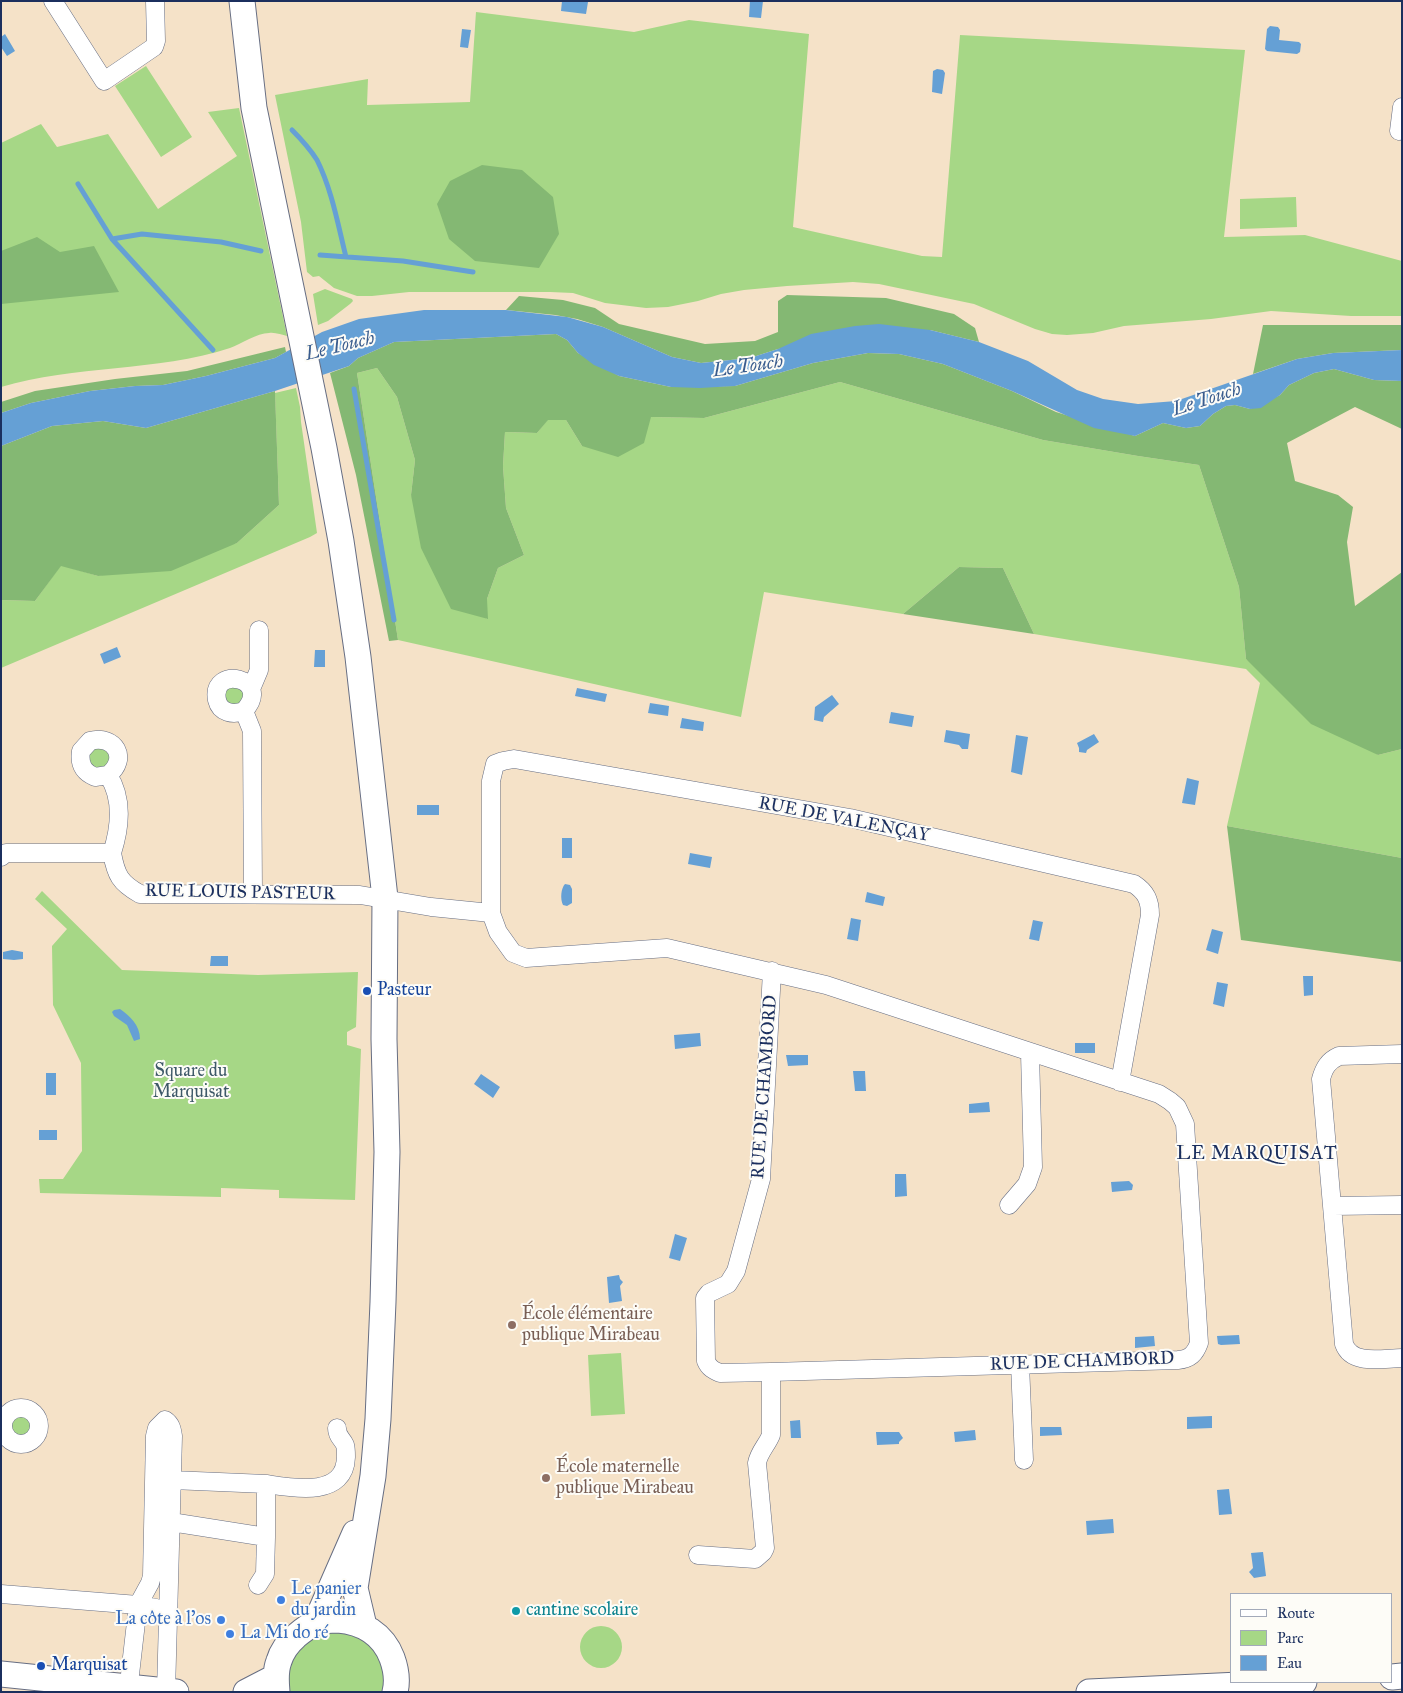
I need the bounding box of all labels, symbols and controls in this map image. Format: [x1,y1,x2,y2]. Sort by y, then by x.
water label: Le Touch [303,327,377,367]
water label: Le Touch [711,351,785,383]
water label: Le Touch [1170,378,1244,422]
street label: RUE DE VALENÇAY [757,793,931,847]
street label: RUE LOUIS PASTEUR [145,881,335,905]
place label: Pasteur [377,980,431,1002]
marker: Pasteur [361,985,373,997]
street label: RUE DE CHAMBORD [748,994,782,1180]
park label: Square du Marquisat [153,1061,229,1104]
district label: LE MARQUISAT [1175,1143,1339,1165]
place label: École élémentaire publique Mirabeau [522,1304,660,1346]
marker: École élémentaire publique Mirabeau [506,1319,518,1331]
street label: RUE DE CHAMBORD [989,1348,1175,1376]
place label: École maternelle publique Mirabeau [556,1457,694,1500]
marker: École maternelle publique Mirabeau [540,1472,552,1484]
place label: Le panier du jardin [291,1579,361,1622]
legend [1230,1593,1393,1683]
marker: Le panier du jardin [275,1594,287,1606]
place label: cantine scolaire [526,1600,638,1622]
text: Route [1277,1604,1315,1622]
marker: cantine scolaire [510,1605,522,1617]
place label: La côte à l'os [115,1609,211,1631]
marker: La côte à l'os [215,1614,227,1626]
place label: La Mi do ré [240,1623,328,1645]
marker: La Mi do ré [224,1628,236,1640]
text: Parc [1277,1629,1304,1647]
text: Eau [1277,1654,1302,1672]
place label: Marquisat [51,1655,128,1677]
marker: Marquisat [35,1660,47,1672]

